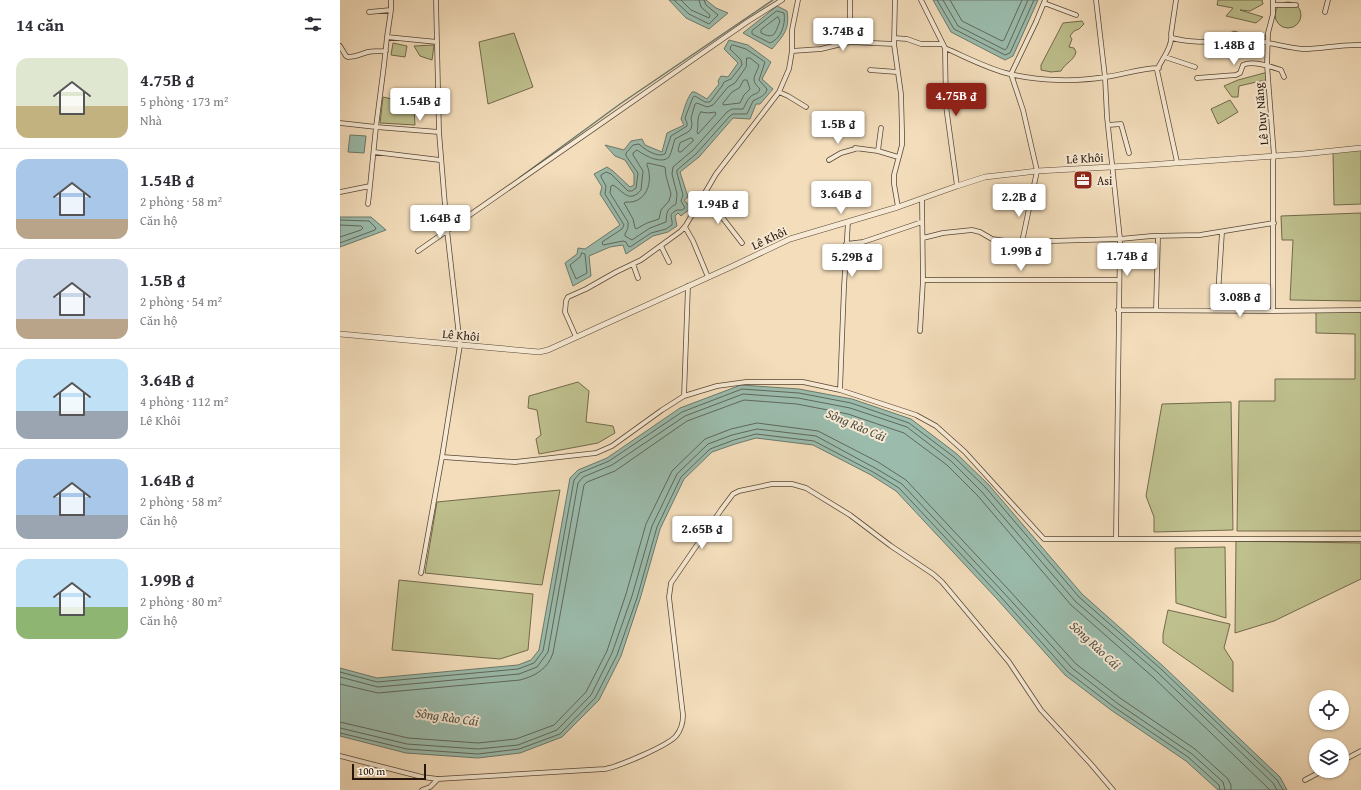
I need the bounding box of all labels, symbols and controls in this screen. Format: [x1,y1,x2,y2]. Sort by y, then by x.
text: 14 căn [16,12,64,37]
icon: filters [302,13,324,35]
pin: 3.74B ₫ [806,18,880,52]
text: 3.74B ₫ [822,21,864,40]
pin: 1.48B ₫ [1197,32,1271,66]
text: 1.48B ₫ [1213,35,1255,54]
text: 4.75B ₫ [140,67,194,92]
icon: home [48,74,96,122]
street label: Lê Duy Năng [1250,82,1272,146]
pin: 4.75B ₫ [919,83,993,117]
text: 4.75B ₫ [935,86,977,105]
pin: 1.54B ₫ [383,88,457,122]
text: 1.54B ₫ [399,91,441,110]
text: 5 phòng · 173 m² [140,92,228,111]
text: Nhà [140,111,162,130]
pin: 1.5B ₫ [805,111,871,145]
text: 1.5B ₫ [821,114,855,133]
street label: Lê Khôi [1066,148,1105,167]
text: 1.54B ₫ [140,167,194,192]
office icon: Asi [1072,169,1094,191]
place label: Asi [1097,172,1113,189]
icon: home [48,175,96,223]
pin: 3.64B ₫ [804,181,878,215]
text: 3.64B ₫ [820,184,862,203]
pin: 2.2B ₫ [986,184,1052,218]
text: 2.2B ₫ [1002,187,1036,206]
pin: 1.94B ₫ [681,191,755,225]
text: 2 phòng · 58 m² [140,192,222,211]
text: 1.94B ₫ [697,194,739,213]
pin: 1.64B ₫ [403,205,477,239]
text: 1.64B ₫ [419,208,461,227]
text: Căn hộ [140,211,177,230]
street label: Lê Khôi [748,222,790,254]
pin: 1.99B ₫ [984,238,1058,272]
text: 1.99B ₫ [1000,241,1042,260]
pin: 1.74B ₫ [1090,243,1164,277]
pin: 5.29B ₫ [815,244,889,278]
text: 1.74B ₫ [1106,246,1148,265]
text: 5.29B ₫ [831,247,873,266]
text: 1.5B ₫ [140,267,185,292]
icon: home [48,275,96,323]
pin: 3.08B ₫ [1203,284,1277,318]
text: 3.08B ₫ [1219,287,1261,306]
text: 2 phòng · 54 m² [140,292,222,311]
text: Căn hộ [140,311,177,330]
street label: Lê Khôi [442,325,481,345]
text: 3.64B ₫ [140,367,194,392]
icon: home [48,375,96,423]
text: 4 phòng · 112 m² [140,392,228,411]
water label: Sông Rào Cái [823,404,889,446]
text: Lê Khôi [140,411,181,430]
text: 1.64B ₫ [140,467,194,492]
icon: home [48,475,96,523]
text: 2 phòng · 58 m² [140,492,222,511]
text: Căn hộ [140,511,177,530]
pin: 2.65B ₫ [665,516,739,550]
text: 2.65B ₫ [681,519,723,538]
text: 1.99B ₫ [140,567,194,592]
icon: home [48,575,96,623]
text: 2 phòng · 80 m² [140,592,222,611]
text: Căn hộ [140,611,177,630]
water label: Sông Rào Cái [1065,616,1125,674]
map controls [1309,690,1349,778]
button: locate [1309,690,1349,730]
water label: Sông Rào Cái [414,703,480,731]
button: layers [1309,738,1349,778]
scale bar [352,762,426,781]
text: 100 m [358,763,385,779]

